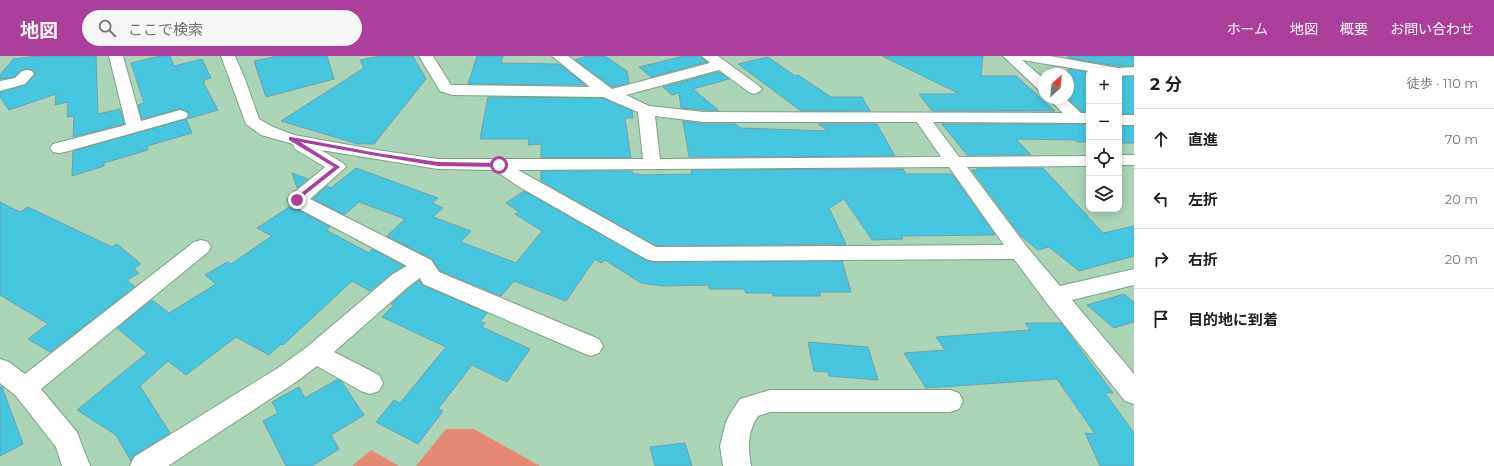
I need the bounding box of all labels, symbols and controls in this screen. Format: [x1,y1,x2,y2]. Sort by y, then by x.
search box [82,10,362,46]
icon: search [96,17,118,39]
text: 地図 [20,19,58,42]
text: ここで検索 [128,20,203,39]
text: ホーム [1226,20,1268,38]
text: 地図 [1290,20,1318,38]
text: 概要 [1340,20,1368,38]
text: お問い合わせ [1390,20,1474,38]
north arrow [1038,68,1074,104]
map controls [1086,68,1122,212]
button: + [1086,68,1122,104]
text: 2 分 [1150,74,1182,94]
text: 徒歩 · 110 m [1407,75,1478,91]
button: − [1086,104,1122,140]
icon: ahead [1150,128,1172,150]
text: 直進 [1188,130,1218,149]
text: 70 m [1445,131,1478,147]
button: locate [1086,140,1122,176]
route start [490,156,508,174]
button: layers [1086,176,1122,212]
icon: left [1150,188,1172,210]
text: 左折 [1188,190,1218,209]
route end [288,191,306,209]
text: 20 m [1445,191,1478,207]
icon: right [1150,248,1172,270]
text: 右折 [1188,250,1218,269]
text: 20 m [1445,251,1478,267]
icon: arrive [1150,308,1172,330]
text: 目的地に到着 [1188,310,1278,329]

